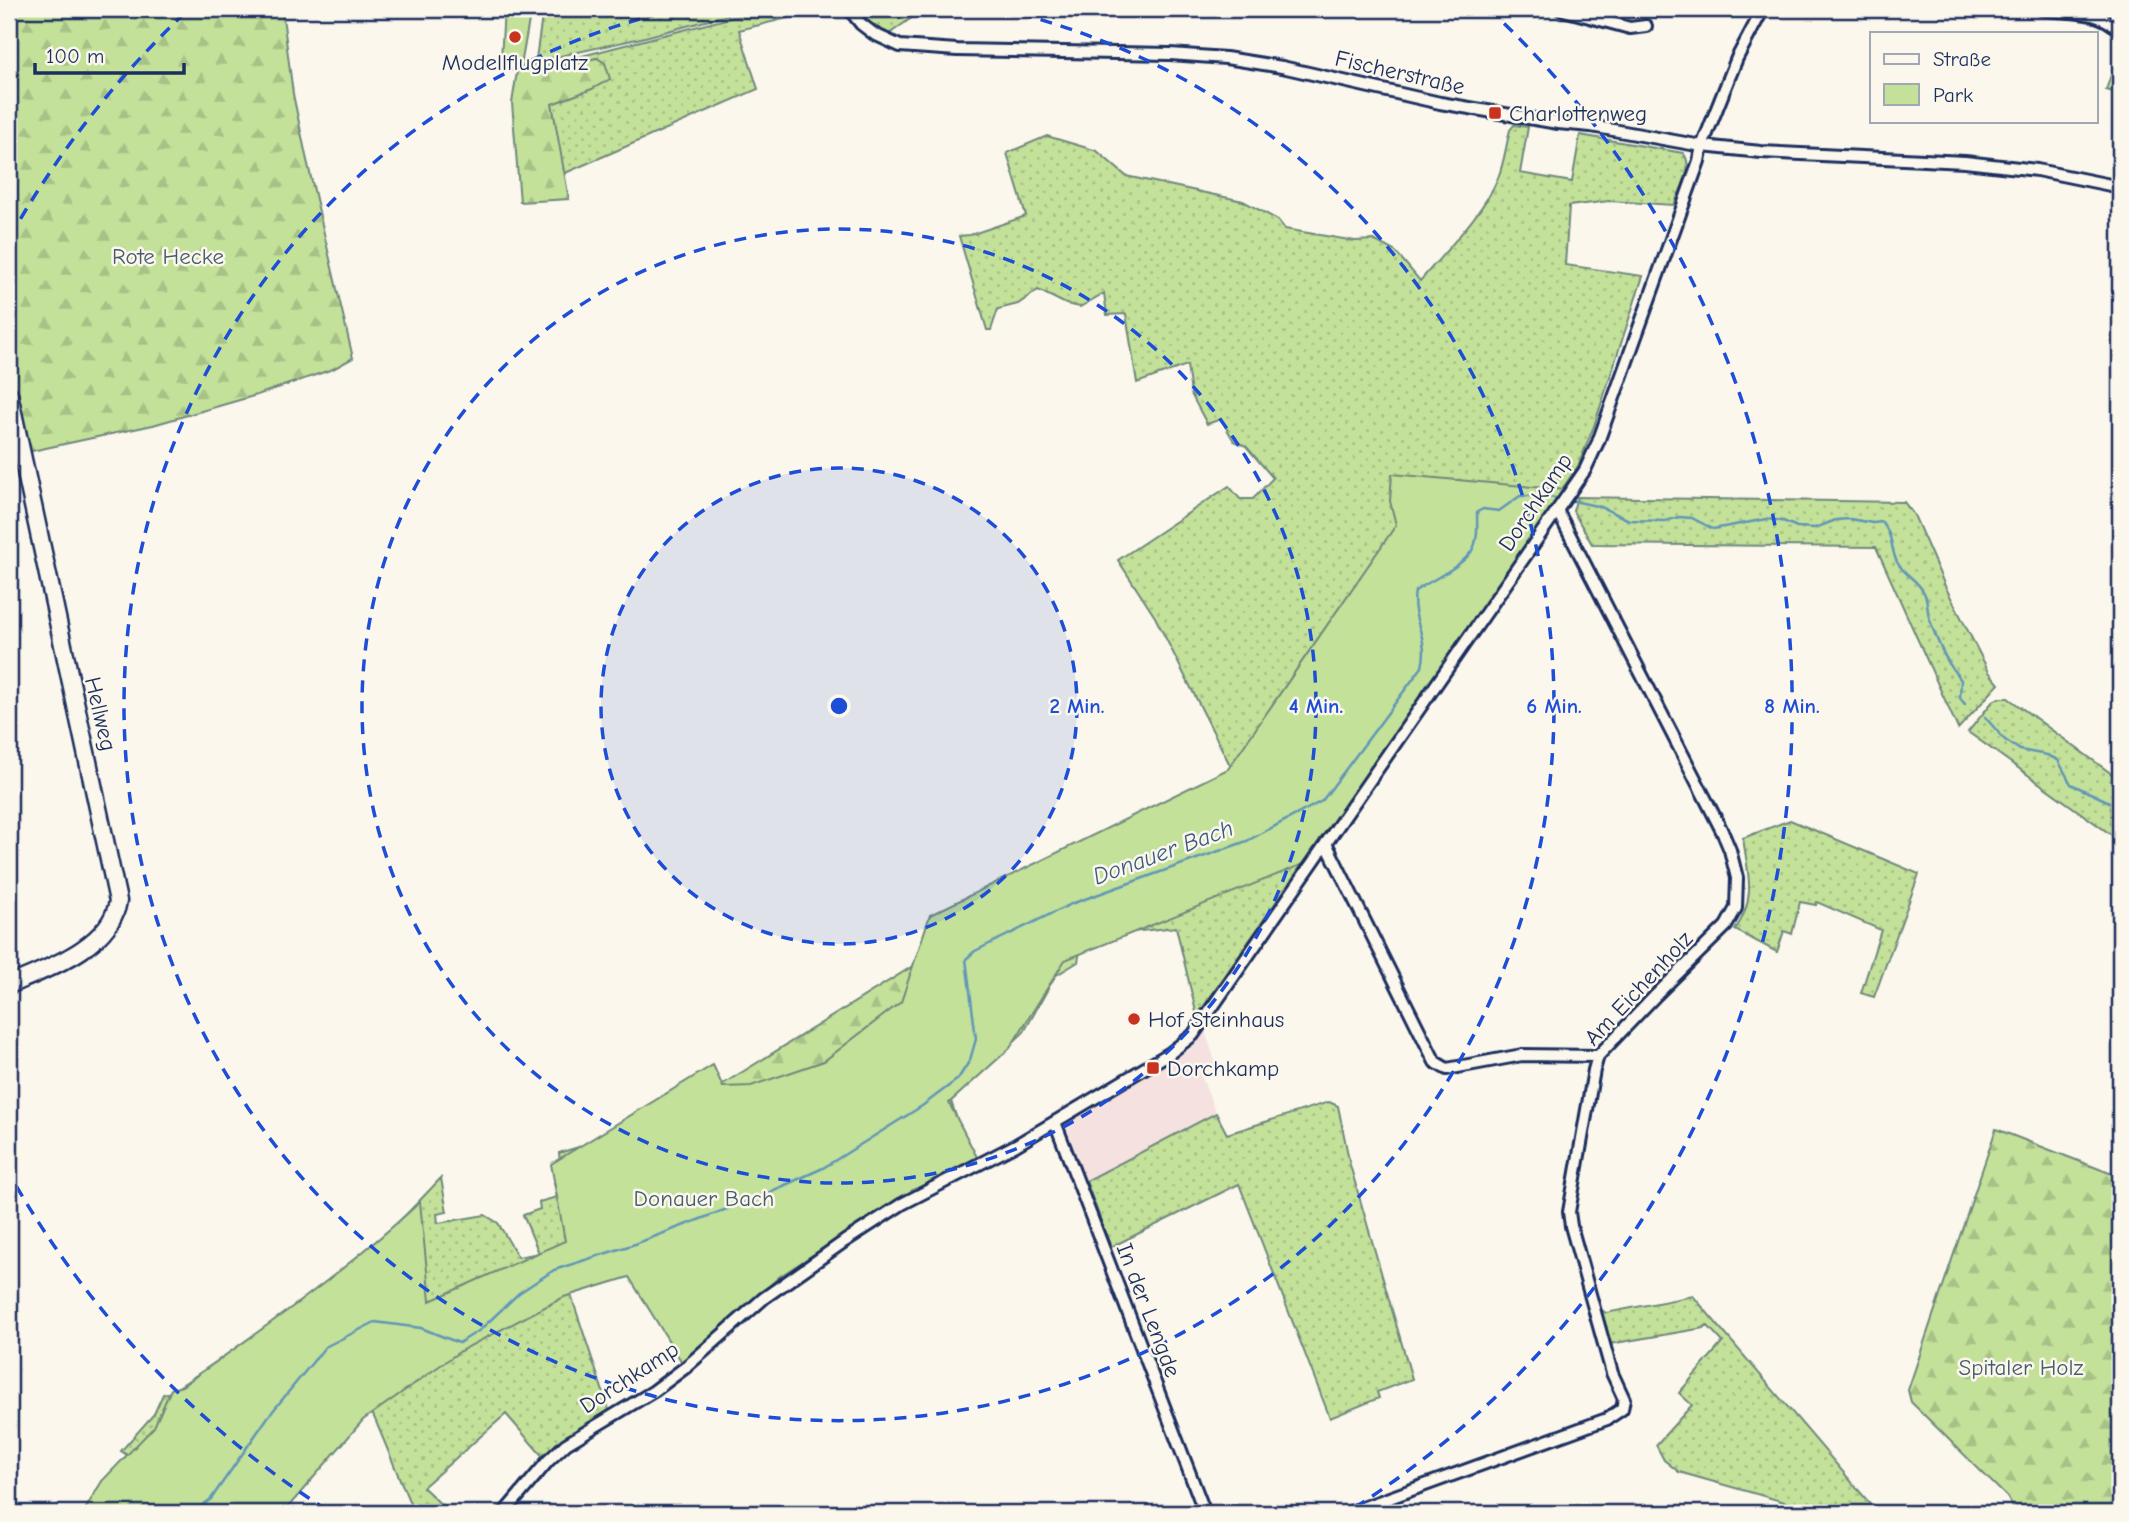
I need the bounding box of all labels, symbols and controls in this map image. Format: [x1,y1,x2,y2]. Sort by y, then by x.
marker: Modellflugplatz [507,29,523,45]
scale bar [35,32,184,76]
legend [1870,32,2098,122]
text: 100 m [46,44,104,68]
street label: Fischerstraße [1332,44,1467,101]
text: Straße [1933,47,1991,71]
place label: Modellflugplatz [442,49,588,76]
text: Park [1933,83,1973,107]
place label: Charlottenweg [1509,100,1647,127]
marker: Charlottenweg [1487,105,1503,121]
park label: Rote Hecke [112,243,224,270]
street label: Dorchkamp [1493,448,1578,556]
street label: Hellweg [79,674,122,754]
centre of rings [827,694,851,718]
text: 2 Min. [1049,694,1105,718]
text: 4 Min. [1289,694,1343,718]
text: 6 Min. [1526,694,1582,718]
text: 8 Min. [1764,694,1820,718]
water label: Donauer Bach [1089,814,1237,890]
street label: Am Eichenholz [1579,926,1698,1051]
place label: Hof Steinhaus [1148,1006,1284,1033]
marker: Hof Steinhaus [1126,1011,1142,1027]
place label: Dorchkamp [1167,1055,1279,1082]
marker: Dorchkamp [1145,1060,1161,1076]
park label: Donauer Bach [634,1185,774,1212]
street label: In der Lengde [1111,1239,1186,1381]
street label: Dorchkamp [575,1336,684,1419]
park label: Spitaler Holz [1958,1354,2084,1381]

